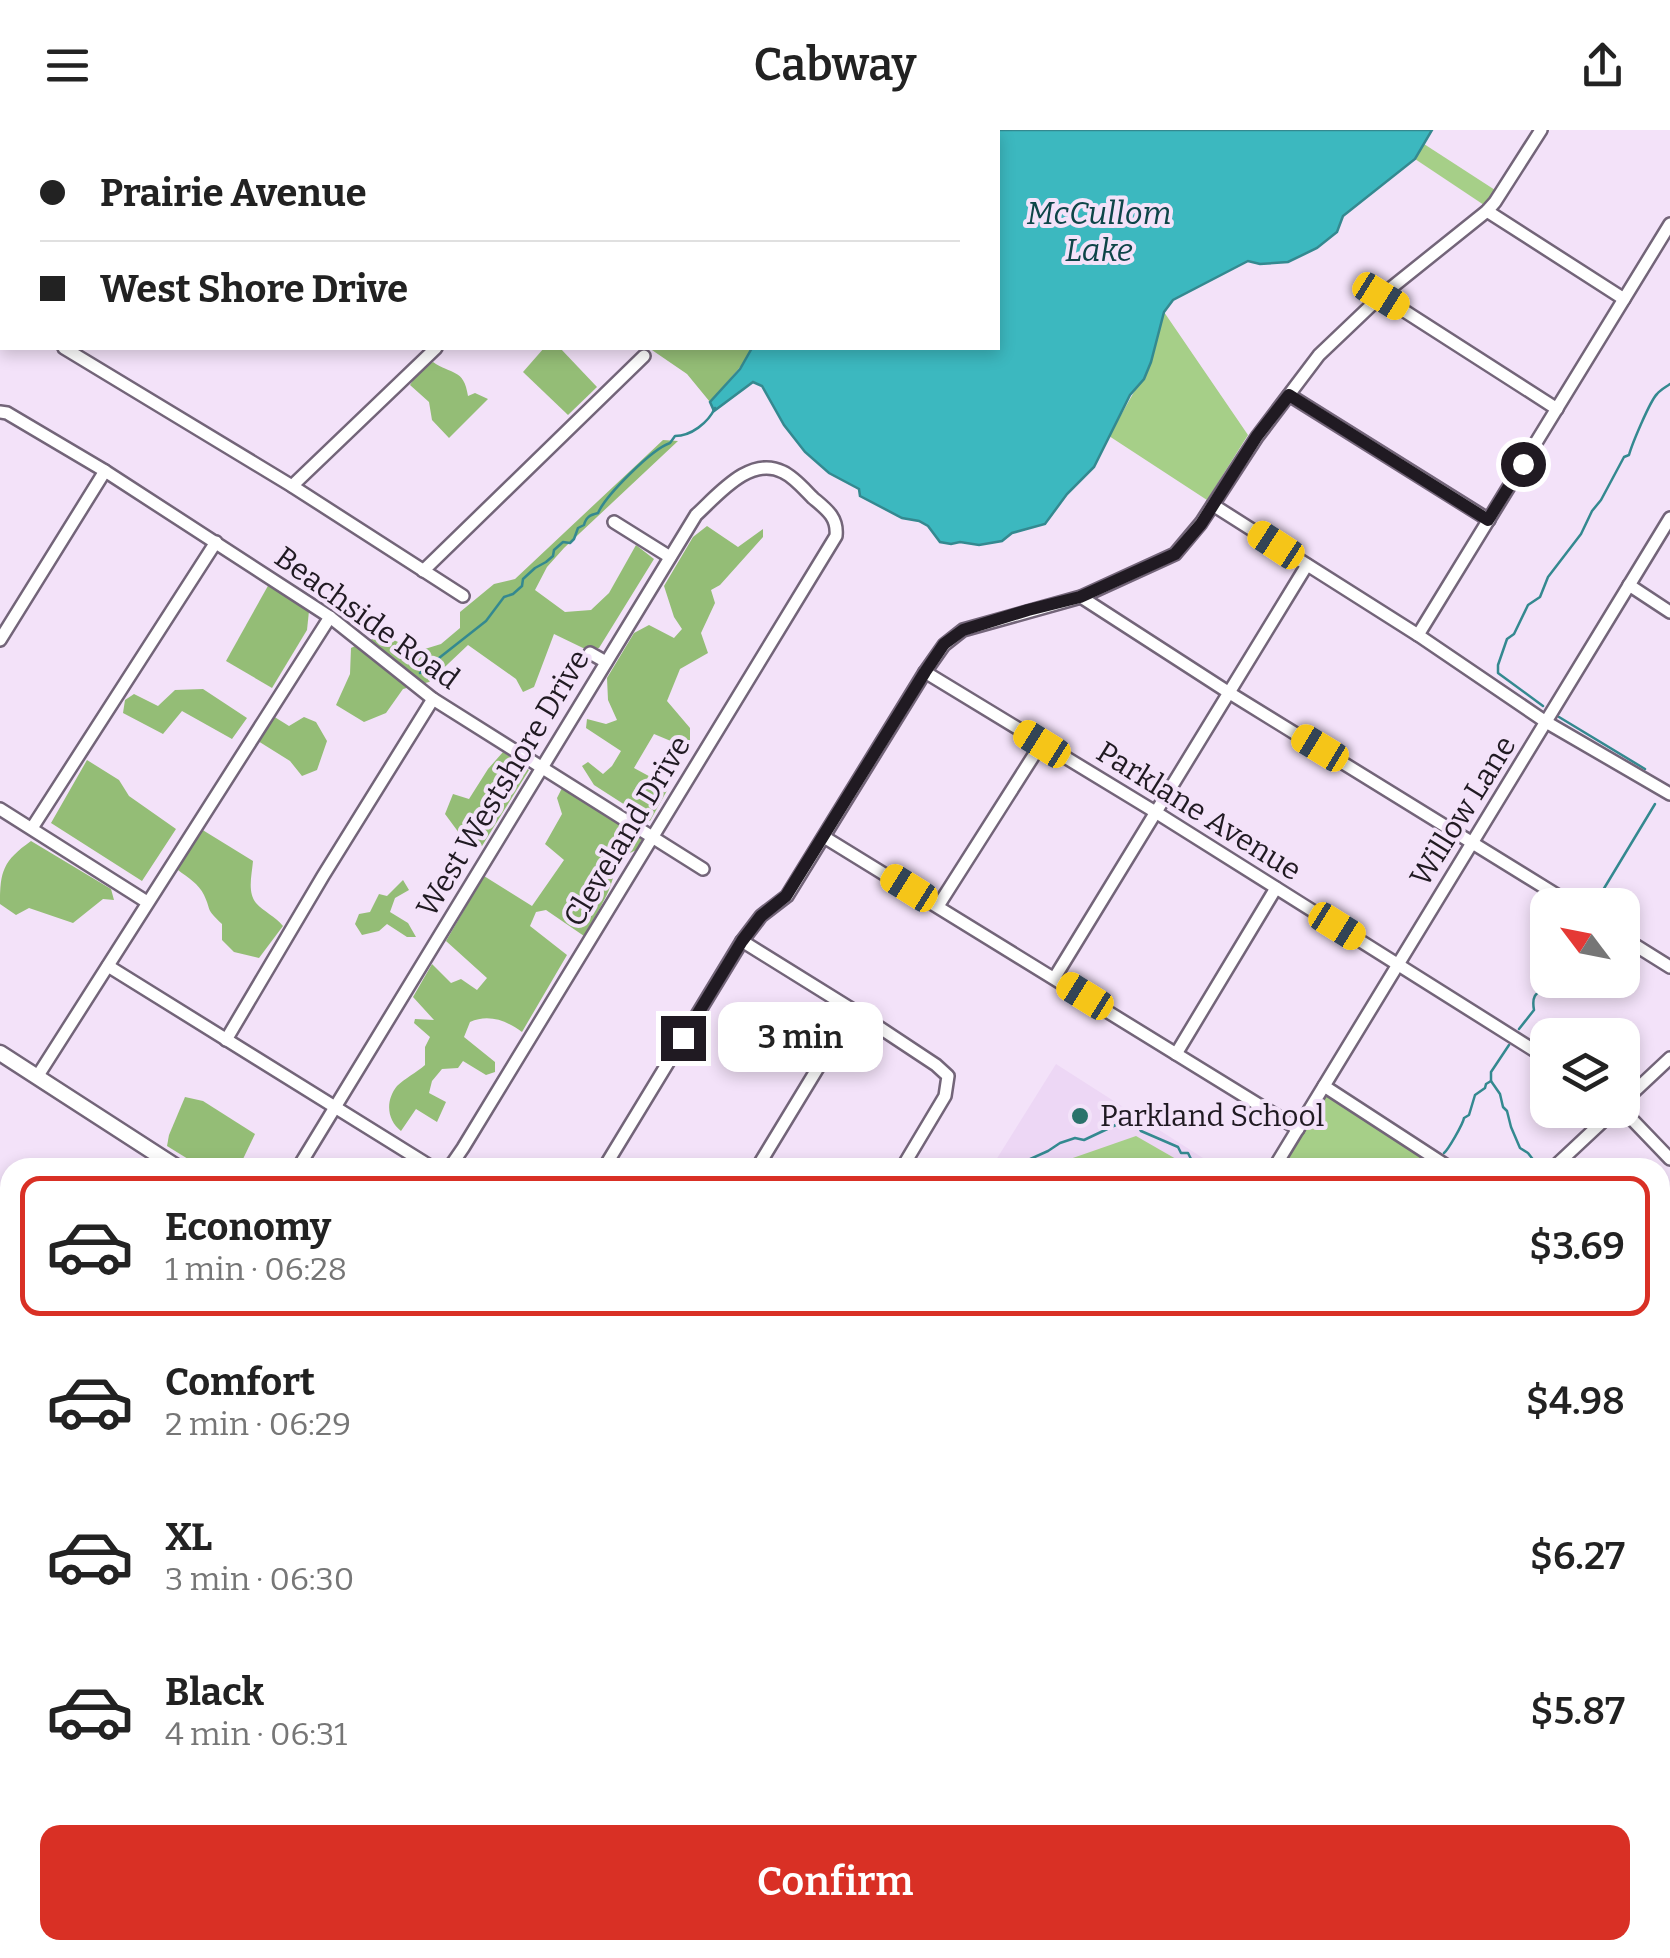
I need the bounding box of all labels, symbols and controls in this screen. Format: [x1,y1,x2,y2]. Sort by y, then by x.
icon: menu [40,38,95,93]
text: Cabway [754,38,916,92]
icon: share [1575,38,1630,93]
text: Prairie Avenue [100,170,367,216]
water label: McCullom Lake [1026,194,1172,269]
text: West Shore Drive [100,266,408,312]
car [1348,267,1414,325]
route start [1501,442,1546,487]
car [1243,516,1309,574]
street label: Beachside Road [268,539,466,697]
street label: West Westshore Drive [409,643,597,923]
car [1009,715,1075,773]
car [1287,720,1353,776]
street label: Cleveland Drive [556,729,698,933]
street label: Willow Lane [1403,729,1523,893]
street label: Parklane Avenue [1090,734,1308,888]
car [876,859,942,917]
north arrow [1530,888,1640,998]
map controls [1530,888,1640,1128]
car [1304,897,1370,955]
car [1052,967,1118,1025]
callout: 3 min [718,1003,883,1073]
route end [661,1016,706,1061]
text: 3 min [758,1018,843,1056]
button: layers [1530,1018,1640,1128]
place label: Parkland School [1100,1098,1324,1134]
marker: Parkland School [1069,1105,1091,1127]
icon: car [45,1201,135,1291]
text: Economy [165,1204,331,1250]
text: $3.69 [1529,1223,1625,1269]
text: 1 min · 06:28 [165,1250,347,1288]
icon: car [45,1356,135,1446]
text: Comfort [165,1359,315,1405]
text: $4.98 [1526,1378,1625,1424]
text: 2 min · 06:29 [165,1405,351,1443]
icon: car [45,1511,135,1601]
text: XL [165,1514,212,1560]
text: $6.27 [1530,1533,1625,1579]
text: 3 min · 06:30 [165,1560,354,1598]
icon: car [45,1666,135,1756]
text: Black [165,1669,264,1715]
text: $5.87 [1530,1688,1625,1734]
text: 4 min · 06:31 [165,1715,347,1753]
button: Confirm [40,1825,1630,1940]

